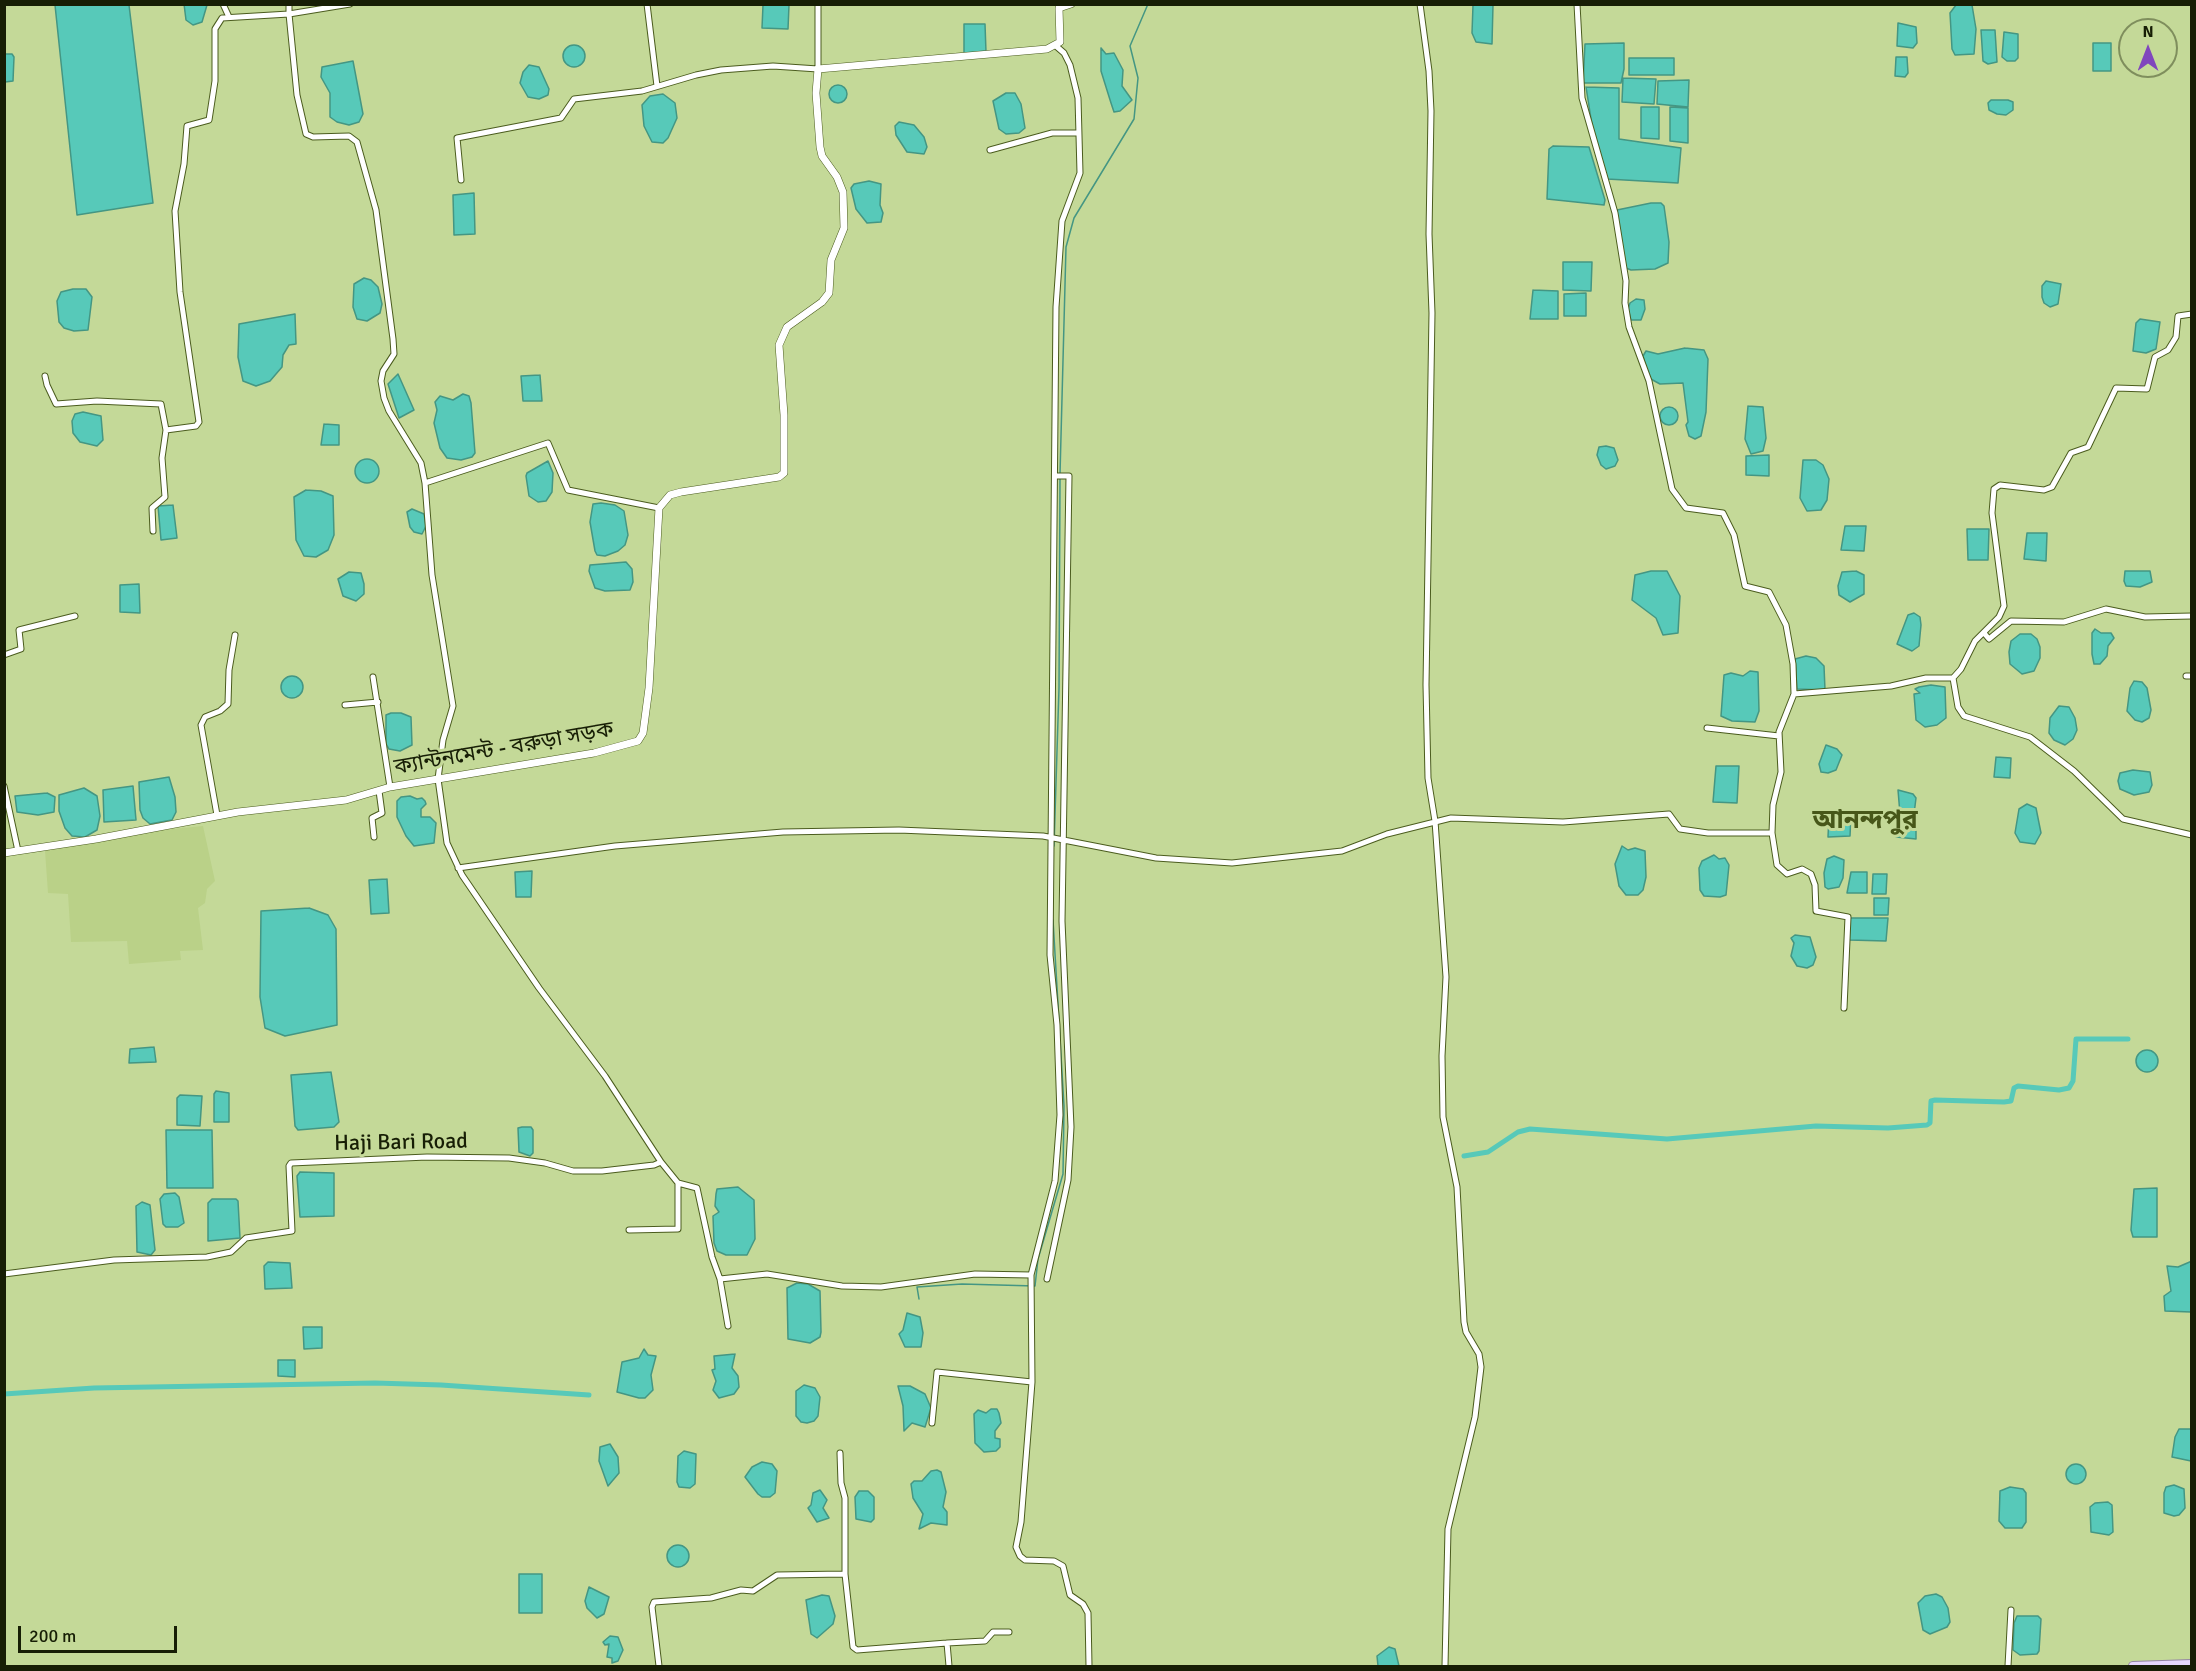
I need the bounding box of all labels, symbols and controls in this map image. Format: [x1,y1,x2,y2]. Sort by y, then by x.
north arrow [2118,18,2178,78]
text: N [2142,22,2154,42]
street label: ক্যান্টনমেন্ট - বরুড়া সড়ক [392,717,616,781]
district label: আনন্দপুর [1812,805,1918,837]
street label: Haji Bari Road [334,1129,468,1157]
scale bar [21,1614,180,1652]
text: 200 m [29,1625,76,1647]

